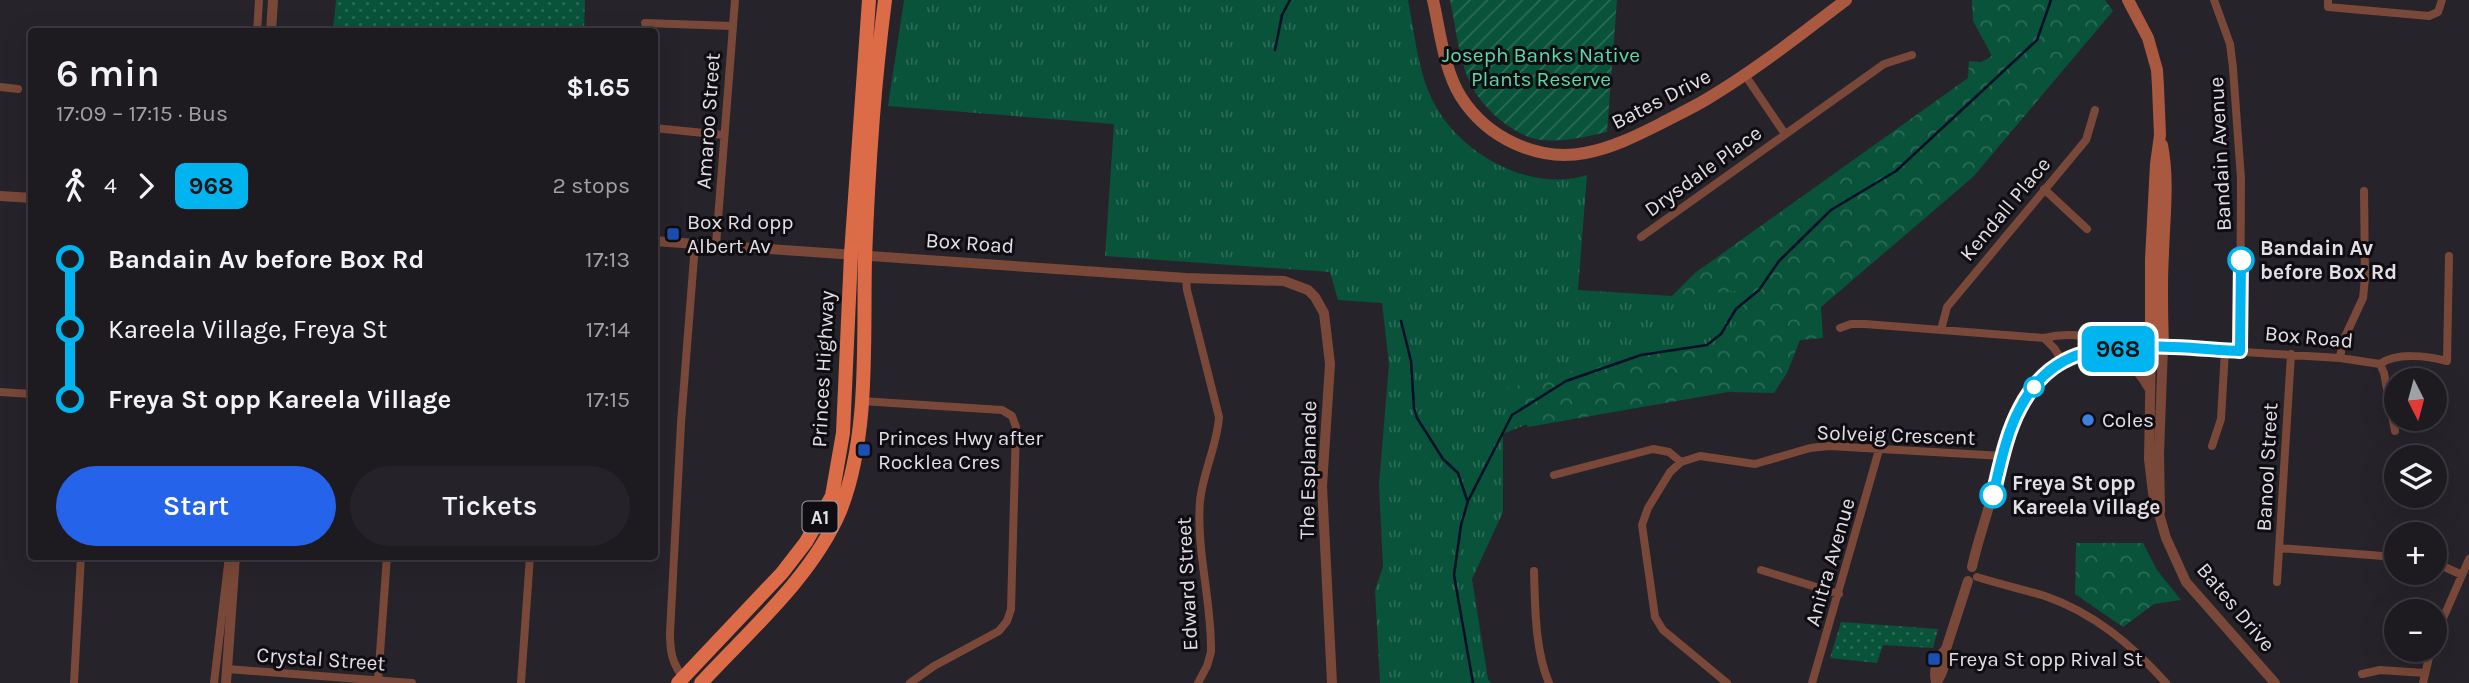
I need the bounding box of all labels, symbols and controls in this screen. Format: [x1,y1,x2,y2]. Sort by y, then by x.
park label: Joseph Banks Native Plants Reserve [1442,43,1640,91]
text: 6 min [56,51,160,96]
street label: Amaroo Street [691,52,725,190]
street label: Bates Drive [1607,64,1715,134]
text: $1.65 [566,72,630,103]
street label: Bandain Avenue [2204,76,2236,232]
text: 17:09 – 17:15 · Bus [56,100,228,127]
street label: Drysdale Place [1640,121,1766,221]
street label: Kendall Place [1955,152,2055,266]
icon: walk [56,167,94,205]
icon: forward [127,167,165,205]
text: 4 [104,172,117,199]
text: 968 [189,172,234,200]
text: 2 stops [552,172,630,199]
place label: Box Rd opp Albert Av [687,210,794,258]
marker: Box Rd opp Albert Av [665,226,681,242]
street label: Box Road [925,228,1015,258]
place label: Bandain Av before Box Rd [2260,236,2397,284]
text: Bandain Av before Box Rd [108,244,424,275]
text: 17:13 [585,246,630,273]
marker: Bandain Av before Box Rd [2228,247,2254,273]
street label: Princes Highway [807,290,839,448]
text: Kareela Village, Freya St [108,314,387,345]
text: 17:14 [586,316,630,343]
street label: Box Road [2264,321,2354,353]
line badge: 968 [2078,326,2158,372]
text: 968 [2096,335,2140,363]
north arrow [2384,368,2446,430]
map controls [2384,368,2447,662]
unlabelled marker [2024,377,2044,397]
text: Freya St opp Kareela Village [108,384,451,415]
text: 17:15 [586,386,630,413]
street label: The Esplanade [1295,400,1321,540]
street label: Banool Street [2252,402,2282,532]
place label: Coles [2102,408,2154,432]
marker: Coles [2080,412,2096,428]
street label: Solveig Crescent [1816,420,1976,450]
place label: Princes Hwy after Rocklea Cres [878,426,1043,474]
marker: Princes Hwy after Rocklea Cres [856,442,872,458]
button: layers [2384,445,2447,508]
button: Start [56,466,336,546]
button: Tickets [350,466,630,546]
place label: Freya St opp Kareela Village [2012,471,2160,519]
marker: Freya St opp Kareela Village [1980,482,2006,508]
street label: Anitra Avenue [1800,495,1860,629]
road number: A1 [802,502,838,532]
street label: Edward Street [1172,517,1202,651]
button: + [2384,522,2447,585]
street label: Bates Drive [2192,558,2280,656]
button: − [2384,599,2447,662]
street label: Crystal Street [256,643,386,675]
place label: Freya St opp Rival St [1948,647,2143,671]
marker: Freya St opp Rival St [1926,651,1942,667]

